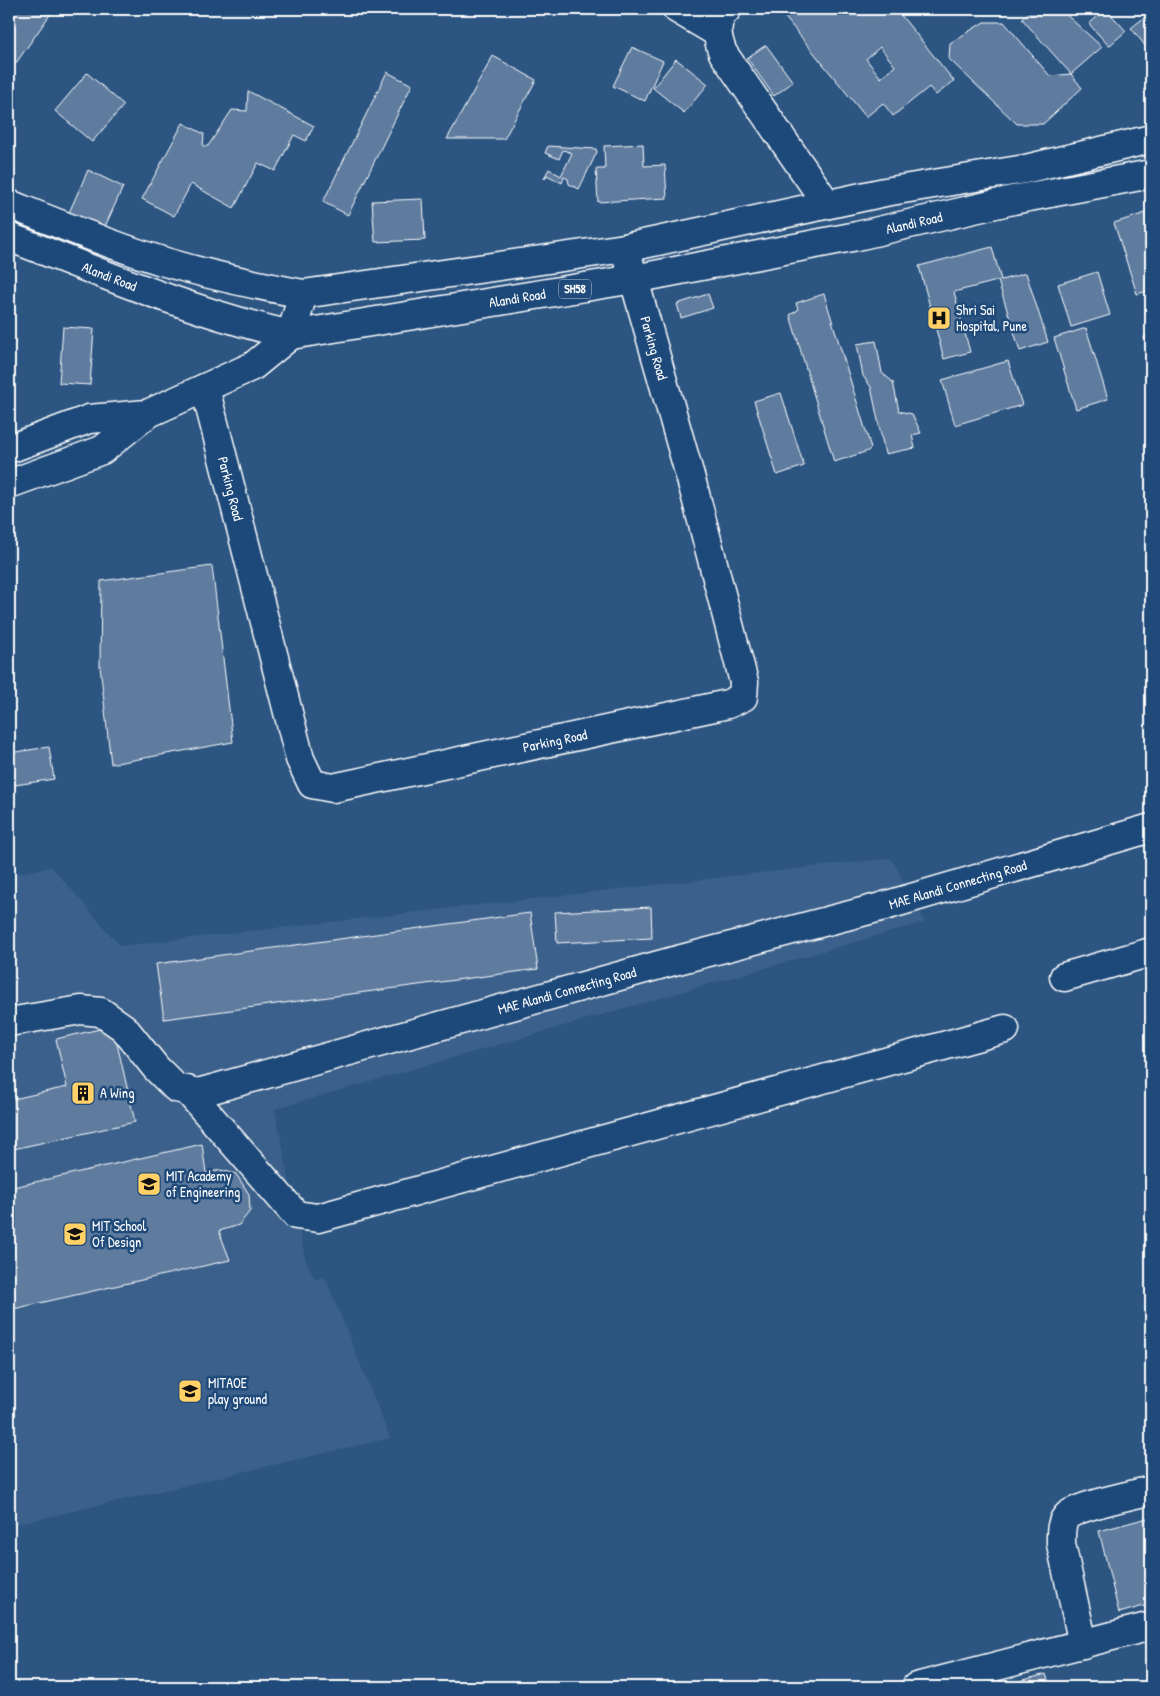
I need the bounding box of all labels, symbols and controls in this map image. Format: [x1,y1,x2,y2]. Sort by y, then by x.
street label: Alandi Road [884,207,944,238]
street label: Alandi Road [80,257,140,295]
road number: SH58 [559,280,591,298]
street label: Alandi Road [487,284,547,312]
place label: Shri Sai Hospital, Pune [956,300,1027,336]
hospital icon: Shri Sai Hospital, Pune [926,305,952,331]
street label: Parking Road [635,314,673,383]
street label: Parking Road [214,455,249,523]
street label: Parking Road [521,724,589,756]
street label: MAE Alandi Connecting Road [886,855,1029,913]
street label: MAE Alandi Connecting Road [495,962,639,1018]
building icon: A Wing [70,1080,96,1106]
place label: A Wing [100,1083,134,1103]
place label: MIT Academy of Engineering [166,1166,240,1202]
school or university icon: MIT Academy of Engineering [136,1171,162,1197]
place label: MIT School Of Design [92,1216,146,1252]
school or university icon: MIT School Of Design [62,1221,88,1247]
place label: MITAOE play ground [208,1373,268,1409]
school or university icon: MITAOE play ground [177,1378,203,1404]

